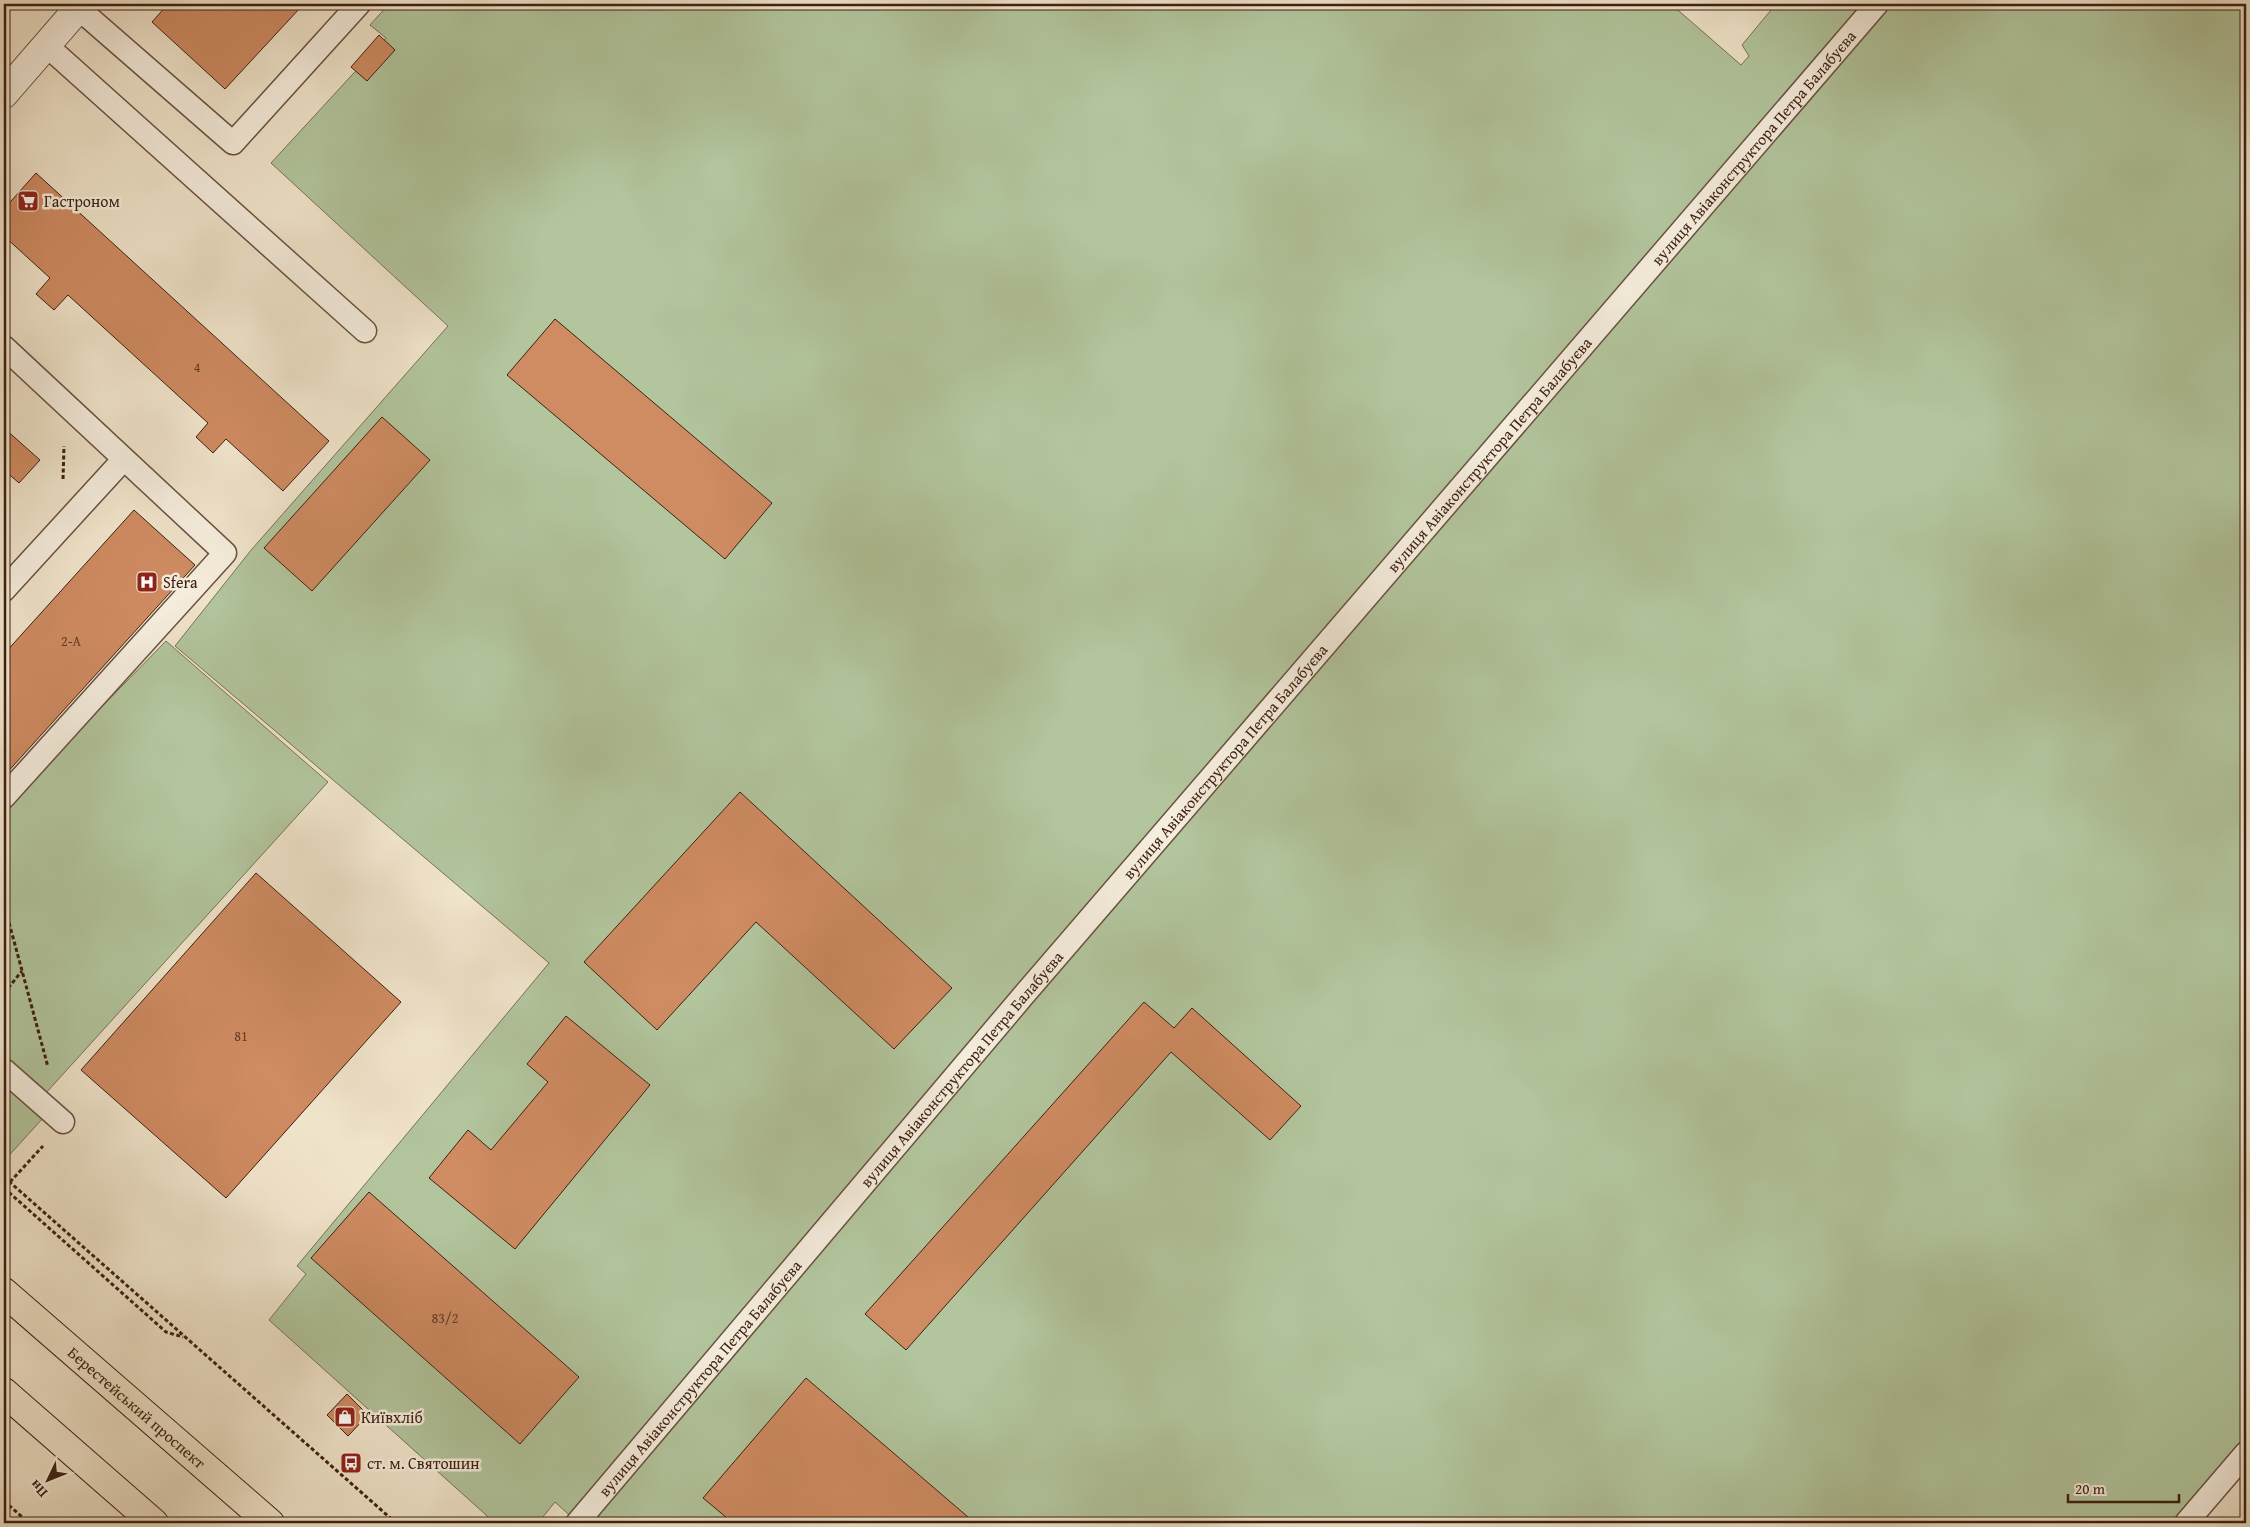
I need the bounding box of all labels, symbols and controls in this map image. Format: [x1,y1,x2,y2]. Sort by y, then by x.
street label: вулиця Авіаконструктора Петра Балабуєва [1645,24,1862,270]
supermarket icon: Гастроном [16,189,40,213]
place label: Гастроном [44,189,120,213]
street label: вулиця Авіаконструктора Петра Балабуєва [1381,331,1598,577]
house number: 4 [194,357,201,377]
hospital icon: Sfera [135,570,159,594]
place label: Sfera [163,570,198,594]
house number: 2-А [61,631,82,651]
street label: вулиця Авіаконструктора Петра Балабуєва [1117,638,1333,884]
street label: вулиця Авіаконструктора Петра Балабуєва [854,945,1069,1192]
house number: 81 [234,1026,248,1046]
street label: вулиця Авіаконструктора Петра Балабуєва [593,1254,807,1502]
house number: 83/2 [432,1308,458,1328]
street label: Берестейський проспект [63,1341,211,1474]
shop icon: Київхліб [333,1405,357,1429]
place label: Київхліб [361,1405,423,1429]
bus stop icon: ст. м. Святошин [339,1451,363,1475]
place label: ст. м. Святошин [367,1451,479,1475]
north arrow [22,1454,72,1504]
scale bar [2068,1472,2179,1504]
text: Пн [25,1475,52,1502]
text: 20 m [2075,1478,2106,1499]

